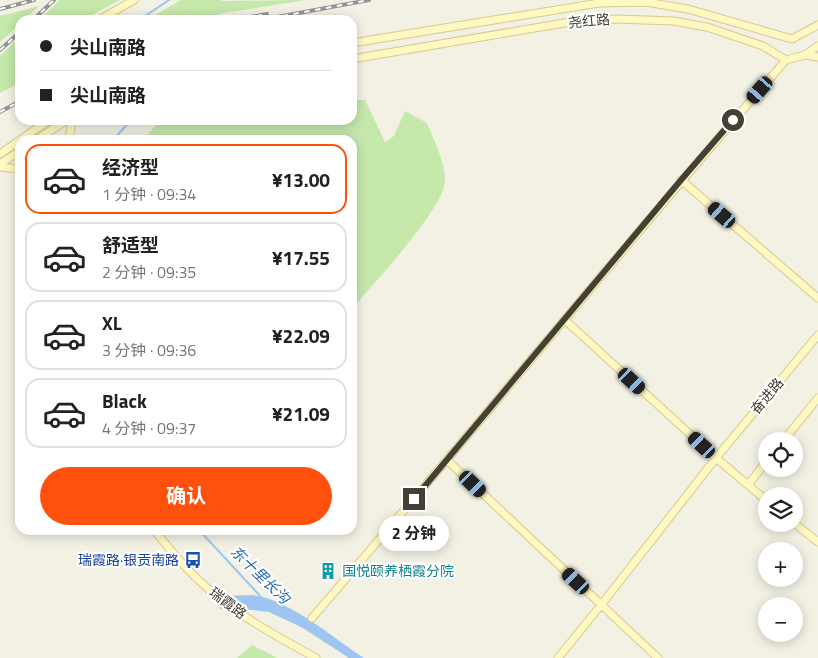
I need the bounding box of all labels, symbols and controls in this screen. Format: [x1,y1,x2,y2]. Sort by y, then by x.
street label: 尧红路 [567,8,611,33]
text: 尖山南路 [70,32,146,61]
car [744,74,775,106]
text: 尖山南路 [70,80,146,109]
route start [722,109,744,131]
text: 经济型 [102,152,159,181]
icon: car [42,157,87,202]
text: ¥13.00 [272,165,330,194]
text: 1 分钟 · 09:34 [102,182,196,206]
car [705,199,738,231]
text: 舒适型 [102,230,159,259]
icon: car [42,235,87,280]
text: ¥17.55 [272,243,330,272]
text: 2 分钟 · 09:35 [102,260,196,284]
text: XL [102,308,122,337]
icon: car [42,313,87,358]
text: ¥22.09 [272,321,330,350]
text: 3 分钟 · 09:36 [102,338,196,362]
car [615,365,648,397]
street label: 奋进路 [745,373,788,419]
text: Black [102,386,147,415]
icon: car [42,391,87,436]
text: ¥21.09 [272,399,330,428]
text: 4 分钟 · 09:37 [102,416,196,440]
car [685,429,718,461]
map controls [758,432,803,642]
button: locate [758,432,803,477]
button: 确认 [40,467,332,525]
car [456,468,489,500]
button: layers [758,487,803,532]
route end [403,488,425,510]
callout: 2 分钟 [379,516,449,552]
text: 2 分钟 [392,521,436,545]
water label: 东十里长沟 [225,540,297,610]
button: + [758,542,803,587]
place label: 瑞霞路·银贡南路 [78,549,179,570]
bus stop icon: 瑞霞路·银贡南路 [183,550,203,570]
place label: 国悦颐养栖霞分院 [342,560,454,581]
building icon: 国悦颐养栖霞分院 [318,561,338,581]
car [559,565,592,597]
street label: 瑞霞路 [205,582,251,624]
button: − [758,597,803,642]

